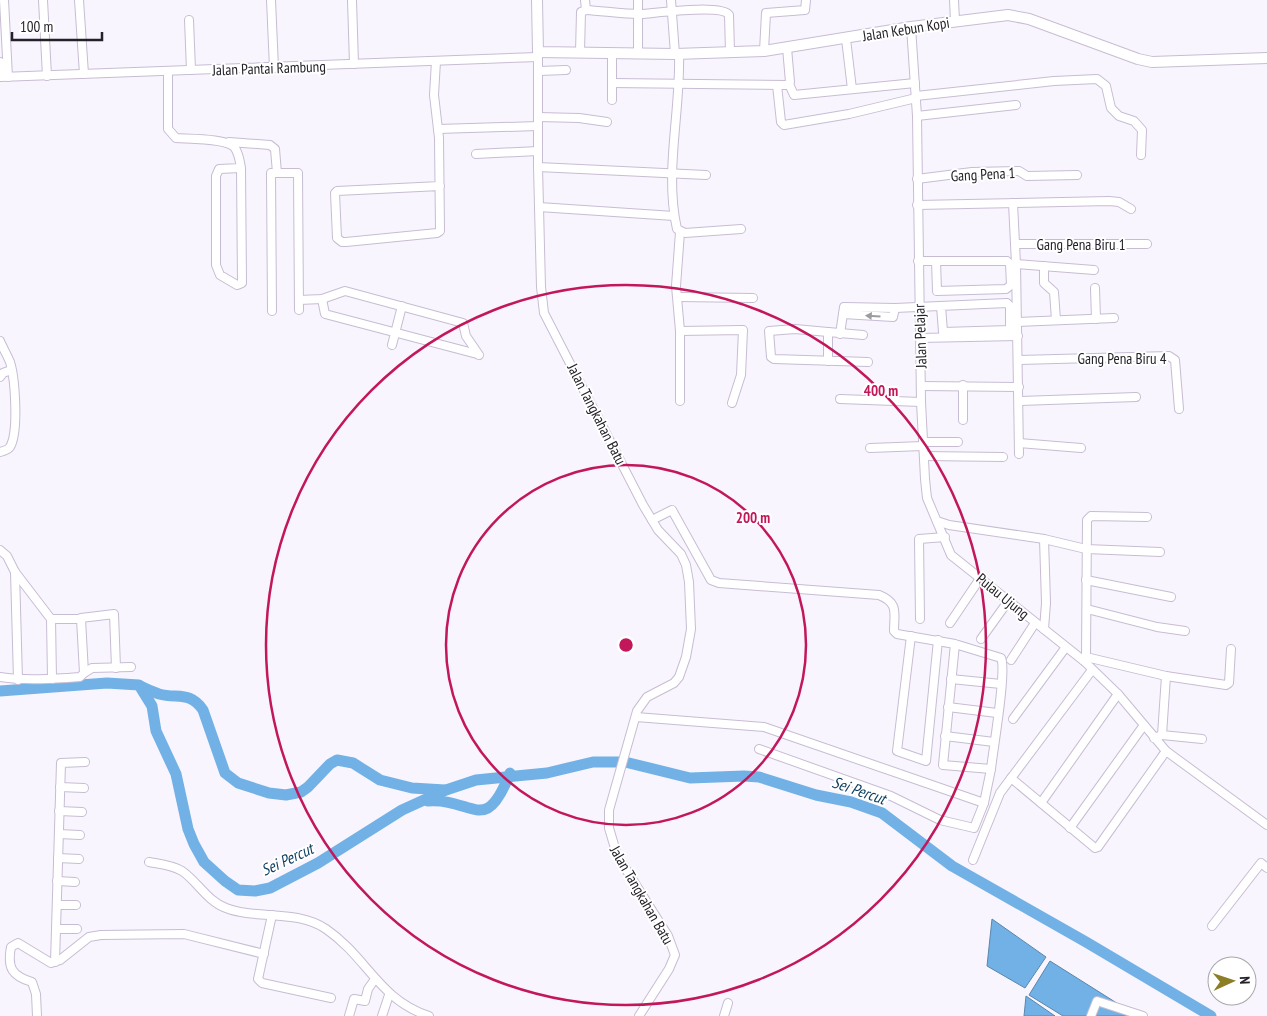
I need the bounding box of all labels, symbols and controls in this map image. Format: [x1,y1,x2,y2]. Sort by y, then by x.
scale bar [12,10,102,42]
street label: Jalan Kebun Kopi [860,13,951,45]
text: 100 m [20,17,53,36]
street label: Jalan Pantai Rambung [211,57,326,80]
street label: Gang Pena 1 [950,163,1016,185]
street label: Gang Pena Biru 1 [1037,235,1125,254]
street label: Jalan Pelajar [909,303,931,369]
one-way arrow [865,311,881,319]
street label: Gang Pena Biru 4 [1078,349,1167,368]
street label: Jalan Tangkahan Batu [563,359,631,468]
text: 400 m [864,381,898,400]
text: 200 m [736,508,770,527]
street label: Pulau Ujung [973,569,1033,623]
centre of rings [617,636,635,654]
water label: Sei Percut [830,772,890,809]
water label: Sei Percut [258,838,318,880]
street label: Jalan Tangkahan Batu [606,841,678,948]
north arrow [1207,956,1257,1006]
text: N [1236,976,1254,985]

